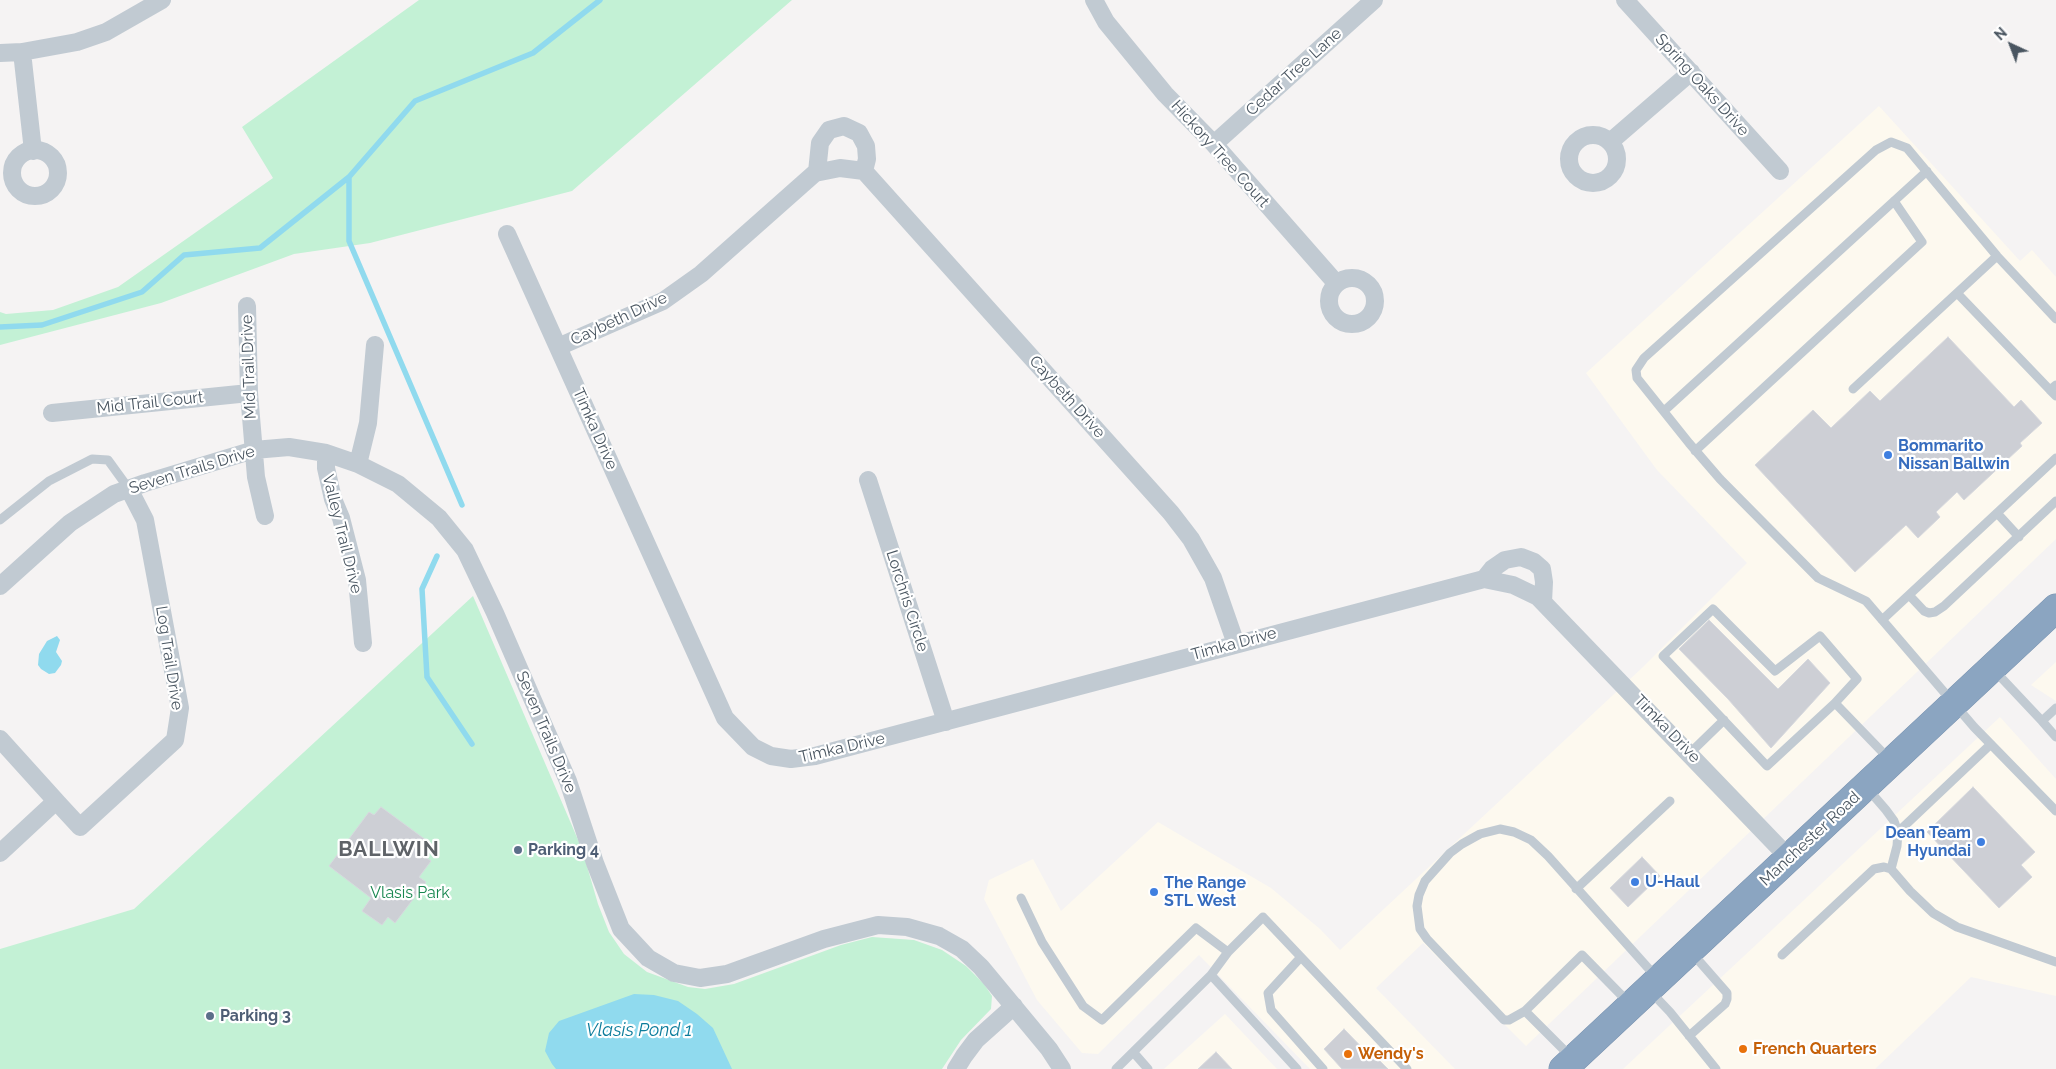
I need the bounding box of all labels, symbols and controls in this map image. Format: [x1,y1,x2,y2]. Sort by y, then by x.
north arrow [1986,20,2036,70]
street label: Cedar Tree Lane [1242,24,1346,120]
text: N [1991,25,2010,44]
street label: Spring Oaks Drive [1651,30,1753,140]
street label: Hickory Tree Court [1167,96,1273,212]
street label: Caybeth Drive [568,288,670,350]
street label: Mid Trail Drive [238,315,260,419]
street label: Caybeth Drive [1025,352,1109,442]
street label: Timka Drive [568,385,622,473]
street label: Mid Trail Court [96,388,204,418]
place label: Bommarito Nissan Ballwin [1898,436,2010,474]
street label: Seven Trails Drive [127,442,257,498]
marker: Bommarito Nissan Ballwin [1882,449,1894,461]
street label: Valley Trail Drive [318,472,366,596]
street label: Lorchris Circle [882,548,932,654]
street label: Log Trail Drive [151,604,187,712]
street label: Timka Drive [1189,623,1279,665]
street label: Seven Trails Drive [512,668,580,796]
street label: Timka Drive [1630,691,1704,767]
street label: Timka Drive [797,729,887,767]
street label: Manchester Road [1756,788,1864,890]
place label: Dean Team Hyundai [1885,823,1971,861]
marker: Dean Team Hyundai [1975,836,1987,848]
district label: BALLWIN [337,837,441,863]
place label: Parking 4 [528,840,599,860]
marker: Parking 4 [512,844,524,856]
place label: U-Haul [1645,872,1700,892]
place label: The Range STL West [1164,873,1246,911]
marker: U-Haul [1629,876,1641,888]
park label: Vlasis Park [370,883,450,903]
marker: The Range STL West [1148,886,1160,898]
place label: Parking 3 [220,1006,291,1026]
marker: Parking 3 [204,1010,216,1022]
water label: Vlasis Pond 1 [586,1020,692,1042]
place label: French Quarters [1753,1039,1877,1059]
marker: French Quarters [1737,1043,1749,1055]
place label: Wendy's [1358,1044,1424,1064]
marker: Wendy's [1342,1048,1354,1060]

